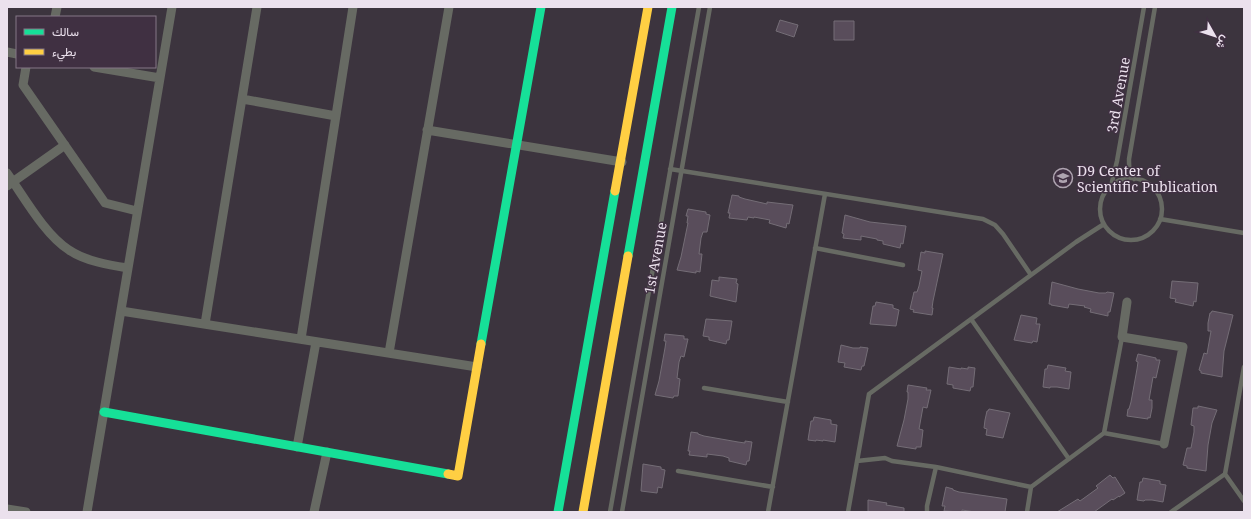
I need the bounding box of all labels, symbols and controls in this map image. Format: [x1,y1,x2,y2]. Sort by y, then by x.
legend [16,16,156,68]
north arrow [1195,16,1235,56]
text: سالك [52,23,79,40]
text: ش [1213,33,1233,52]
text: بطيء [52,43,76,62]
street label: 3rd Avenue [1102,56,1134,134]
place label: D9 Center of Scientific Publication [1077,161,1218,196]
school or university icon: D9 Center of Scientific Publication [1052,167,1074,189]
street label: 1st Avenue [639,221,671,295]

